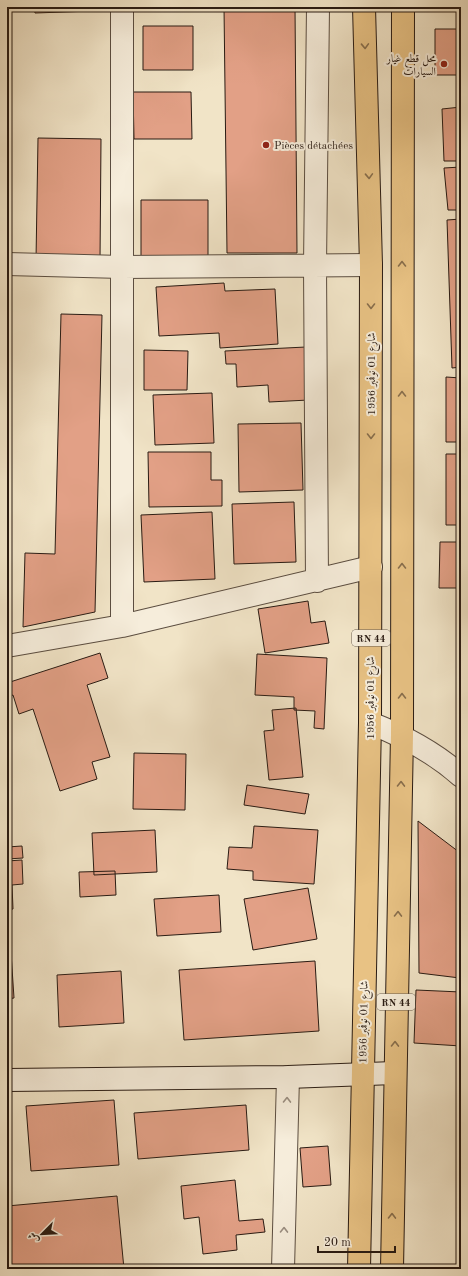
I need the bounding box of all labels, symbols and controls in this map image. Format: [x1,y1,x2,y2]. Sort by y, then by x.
one-way arrow [361,43,369,49]
place label: محل قطع غيار السيارات [386,54,436,78]
marker: محل قطع غيار السيارات [439,59,449,69]
marker: Pièces détachées [261,140,271,150]
place label: Pièces détachées [274,141,353,152]
one-way arrow [364,173,373,179]
one-way arrow [398,261,406,267]
one-way arrow [367,303,375,309]
street label: شارع 01 نوفمبر 1956 [366,333,381,415]
one-way arrow [398,391,406,397]
one-way arrow [367,433,375,439]
one-way arrow [398,563,406,569]
road number: RN 44 [352,630,390,646]
street label: شارع 01 نوفمبر 1956 [365,657,380,739]
one-way arrow [398,693,406,699]
one-way arrow [397,781,405,787]
one-way arrow [394,911,402,917]
street label: شارع 01 نوفمبر 1956 [357,980,374,1064]
road number: RN 44 [377,994,415,1010]
one-way arrow [391,1041,399,1047]
one-way arrow [283,1097,291,1103]
one-way arrow [388,1213,397,1219]
north arrow [22,1214,62,1254]
one-way arrow [280,1227,288,1233]
scale bar [318,1228,395,1254]
text: ش [27,1230,41,1245]
text: 20 m [324,1237,351,1249]

